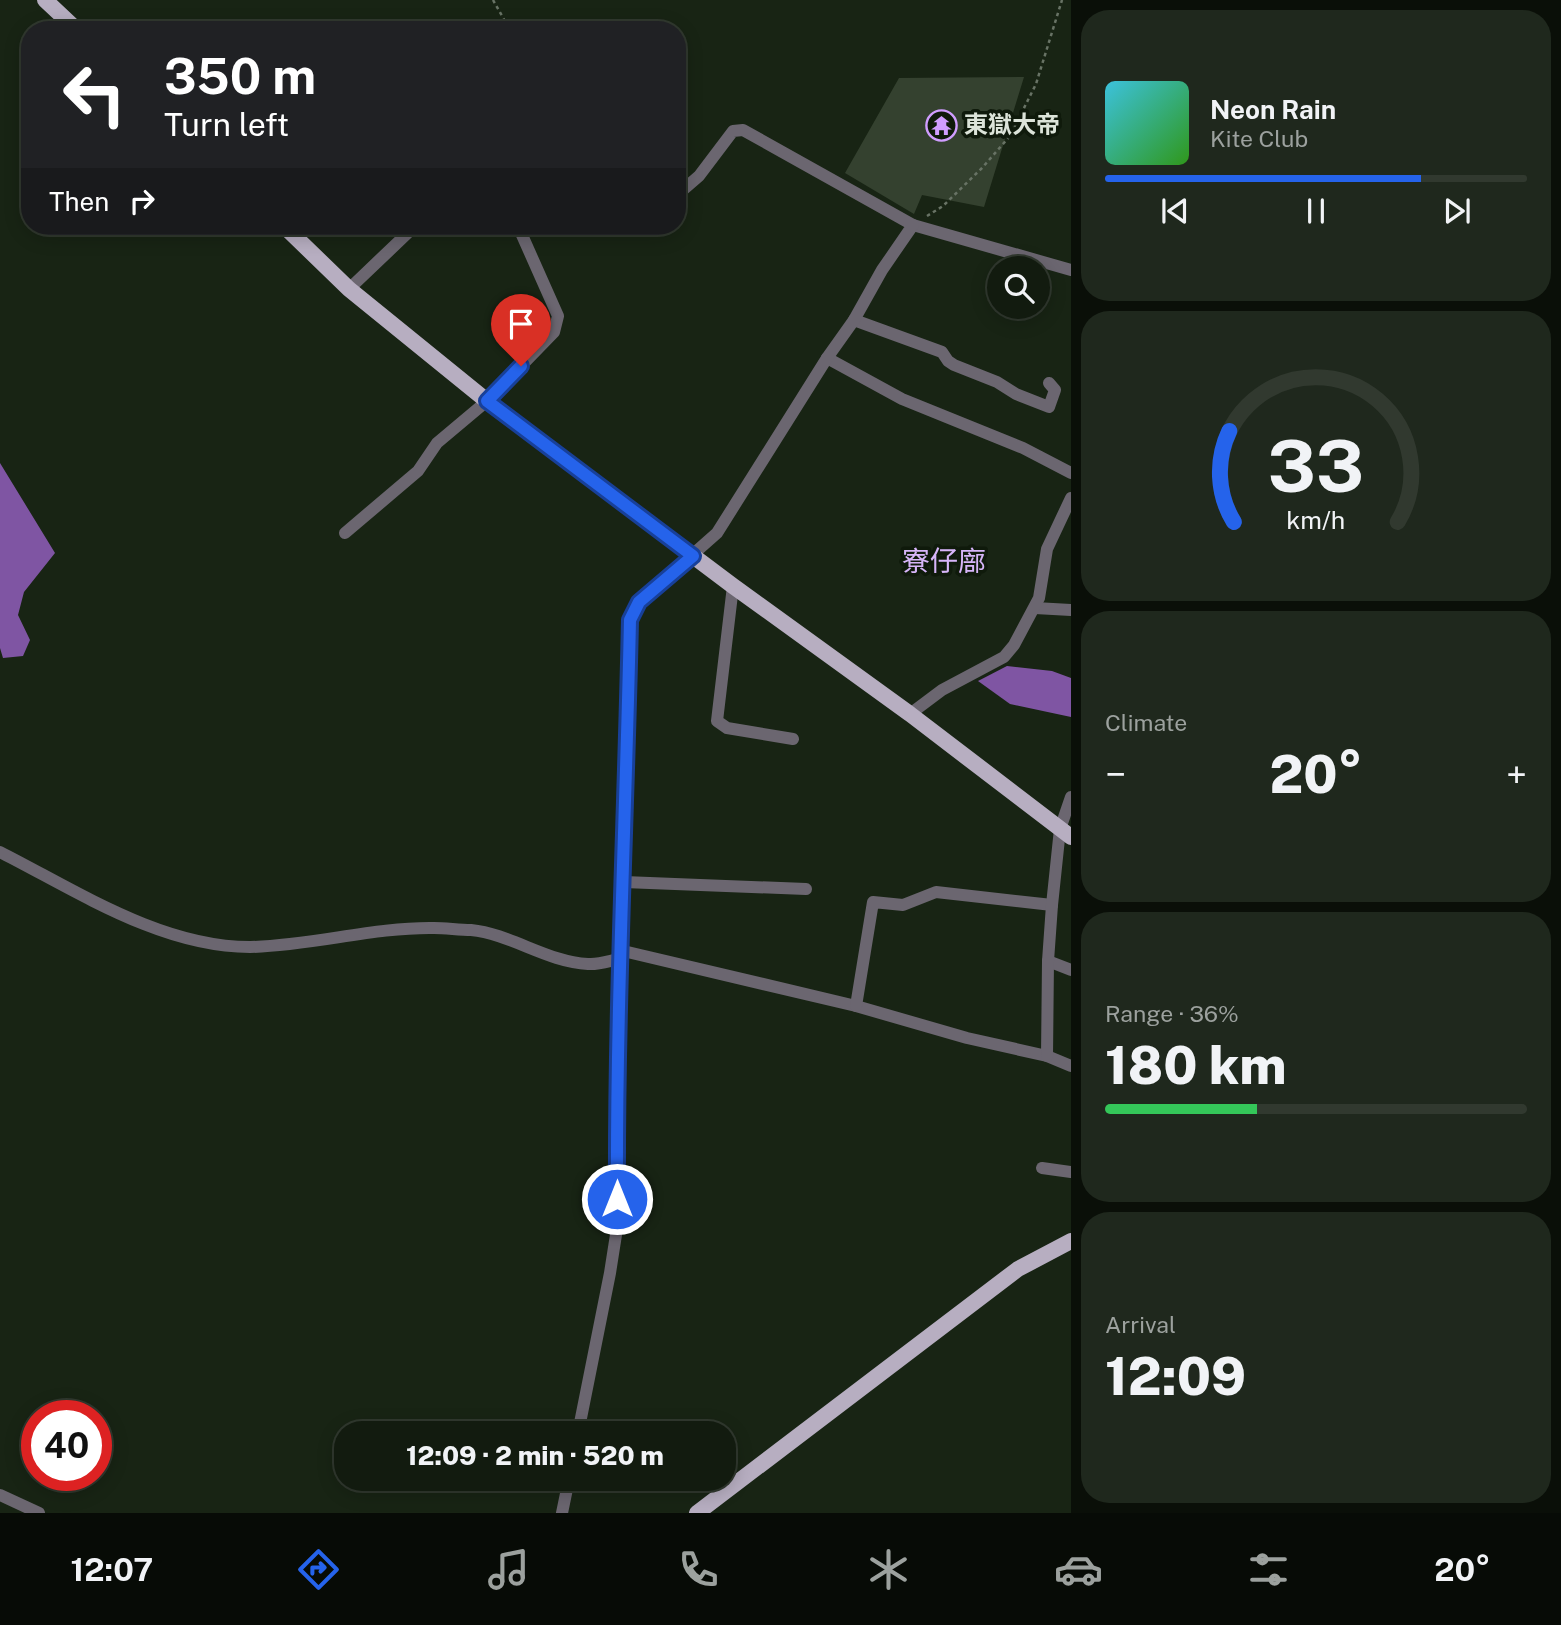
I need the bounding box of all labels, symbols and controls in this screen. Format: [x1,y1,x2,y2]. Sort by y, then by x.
text: 350 m [164,47,316,105]
icon: left [49,49,140,140]
text: Neon Rain [1210,94,1336,125]
text: Turn left [164,106,289,143]
temple icon: 東獄大帝 [924,108,958,142]
place label: 東獄大帝 [964,110,1060,138]
text: Kite Club [1210,125,1308,152]
icon: right [123,182,161,220]
text: Then [49,186,109,217]
icon: previous [1156,192,1194,230]
icon: pause [1297,192,1335,230]
icon: next [1438,192,1476,230]
map controls [987,256,1050,319]
button: search [987,256,1050,319]
pin [491,294,551,366]
icon: arrive [502,305,540,343]
text: 33 [1268,423,1364,508]
text: km/h [1287,505,1345,535]
district label: 寮仔廍 [902,544,986,577]
text: Climate [1105,709,1187,736]
text: 20° [1269,744,1363,805]
text: − [1105,752,1126,797]
text: + [1506,752,1527,797]
text: Range · 36% [1105,1000,1239,1027]
text: 180 km [1105,1035,1287,1096]
position arrow [580,1162,654,1236]
text: Arrival [1105,1311,1176,1338]
text: 12:09 [1105,1346,1246,1407]
speed limit sign: 40 [21,1400,112,1491]
text: 12:09 · 2 min · 520 m [406,1440,664,1471]
icon: directions [294,1545,343,1594]
icon: music [484,1545,533,1594]
icon: phone [674,1545,723,1594]
icon: climate [864,1545,913,1594]
icon: car [1054,1545,1103,1594]
icon: filters [1244,1545,1293,1594]
text: 12:07 [71,1551,153,1588]
text: 20° [1434,1551,1490,1588]

